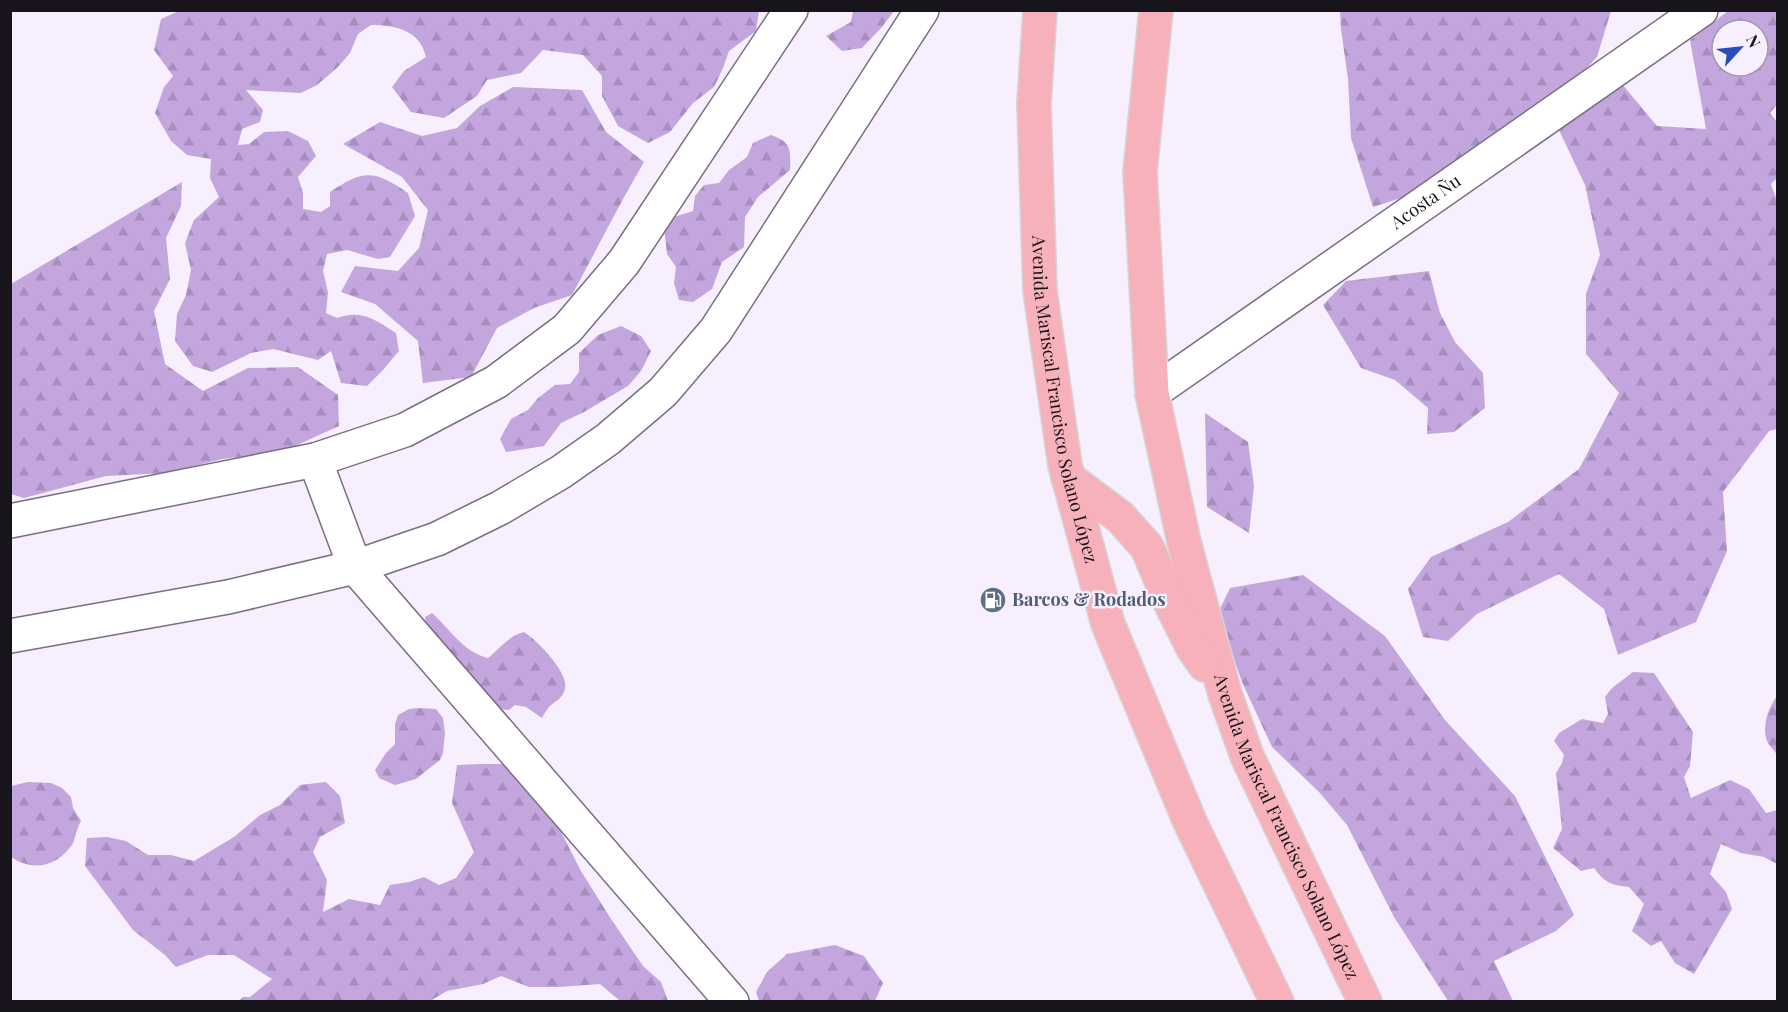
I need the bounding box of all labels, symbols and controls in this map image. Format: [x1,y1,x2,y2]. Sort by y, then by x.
north arrow [1710,18,1770,78]
text: N [1742,31,1766,51]
street label: Acosta Ñu [1385,168,1466,235]
street label: Avenida Mariscal Francisco Solano López [1027,234,1104,566]
fuel station icon: Barcos & Rodados [978,585,1008,615]
place label: Barcos & Rodados [1012,587,1166,611]
street label: Avenida Mariscal Francisco Solano López [1209,670,1365,983]

